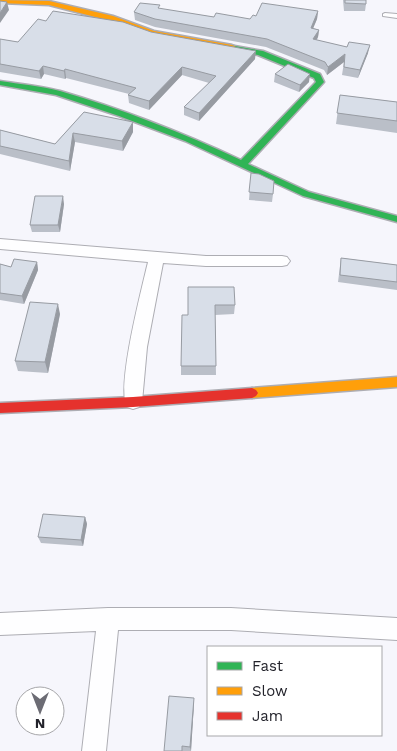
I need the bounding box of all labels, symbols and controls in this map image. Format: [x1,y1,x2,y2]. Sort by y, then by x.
legend [207,646,382,736]
text: Fast [252,657,284,675]
text: Slow [252,682,288,700]
north arrow [15,686,65,736]
text: Jam [252,707,283,725]
text: N [35,716,45,732]

